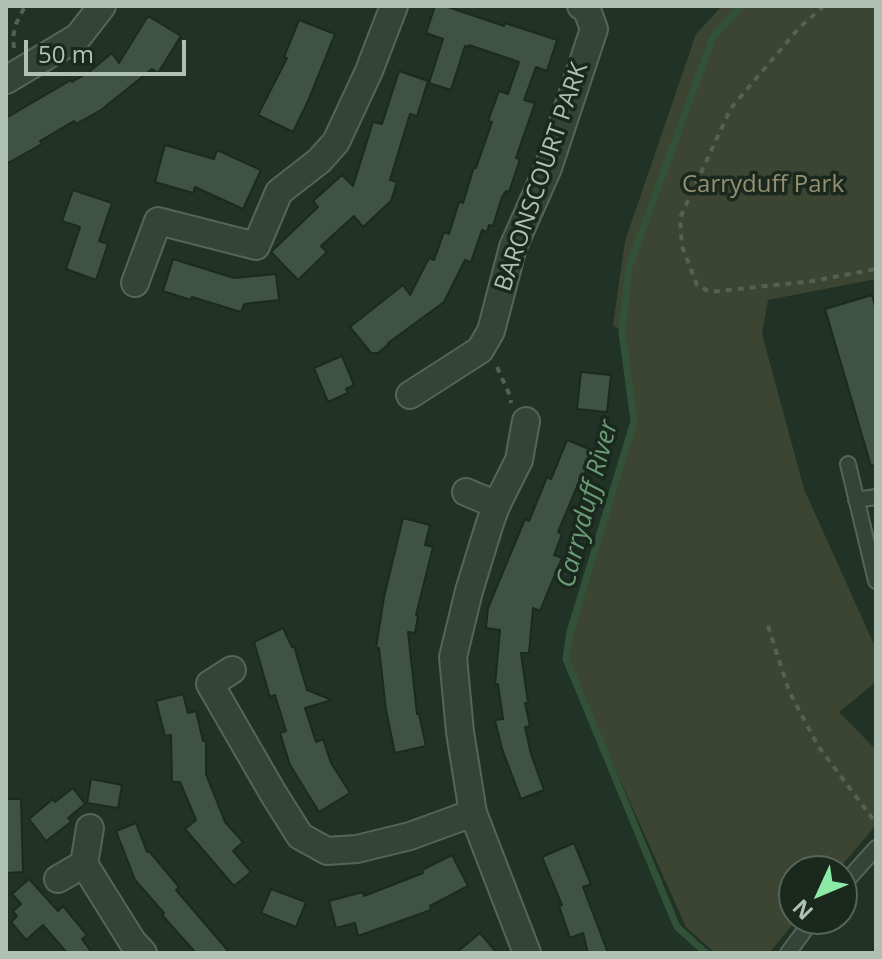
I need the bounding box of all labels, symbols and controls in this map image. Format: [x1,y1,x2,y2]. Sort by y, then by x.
scale bar [28,24,190,74]
text: 50 m [38,37,94,70]
street label: BARONSCOURT PARK [489,59,595,295]
park label: Carryduff Park [682,171,844,199]
water label: Carryduff River [551,417,625,591]
north arrow [778,855,858,935]
text: N [785,893,819,927]

